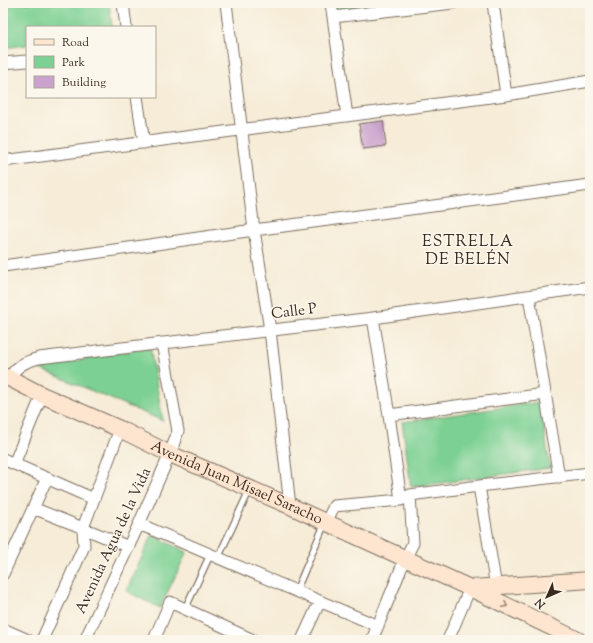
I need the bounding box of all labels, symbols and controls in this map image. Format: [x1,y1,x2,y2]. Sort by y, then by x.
legend [26,26,156,98]
text: Road [62,34,89,52]
text: Park [62,54,85,72]
text: Building [62,74,106,92]
district label: ESTRELLA DE BELÉN [422,231,514,272]
street label: Calle P [270,299,318,325]
street label: Avenida Juan Misael Saracho [147,435,326,530]
street label: Avenida Agua de la Vida [71,464,157,617]
north arrow [527,577,567,617]
text: N [532,594,550,613]
one-way arrow [501,600,509,608]

